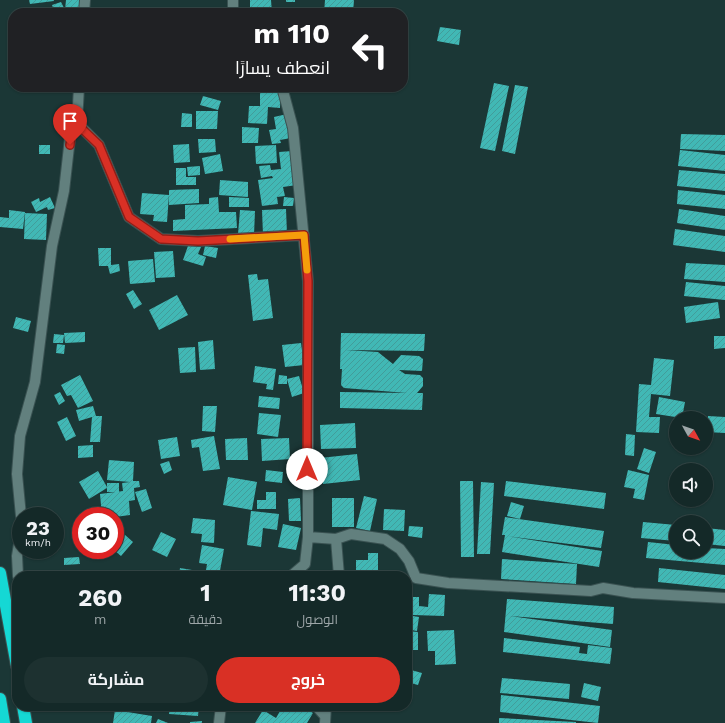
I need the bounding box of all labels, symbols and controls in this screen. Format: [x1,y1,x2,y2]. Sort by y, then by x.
text: 110 m [253,17,330,50]
icon: left [344,24,396,76]
text: انعطف يسارًا [235,57,330,78]
pin [53,104,87,145]
icon: arrive [59,110,81,132]
north arrow [669,411,713,455]
map controls [669,411,713,559]
position arrow [286,448,328,490]
button: sound [669,463,713,507]
speed limit sign: 30 [72,507,124,559]
button: search [669,515,713,559]
text: 23 [26,516,50,540]
text: km/h [25,537,51,548]
text: 1 [200,579,211,607]
text: 11:30 [288,579,346,607]
text: 260 [78,584,123,612]
text: m [94,612,106,627]
text: دقيقة [189,612,222,627]
text: الوصول [296,612,338,627]
button: مشاركة [24,657,208,703]
button: خروج [216,657,400,703]

